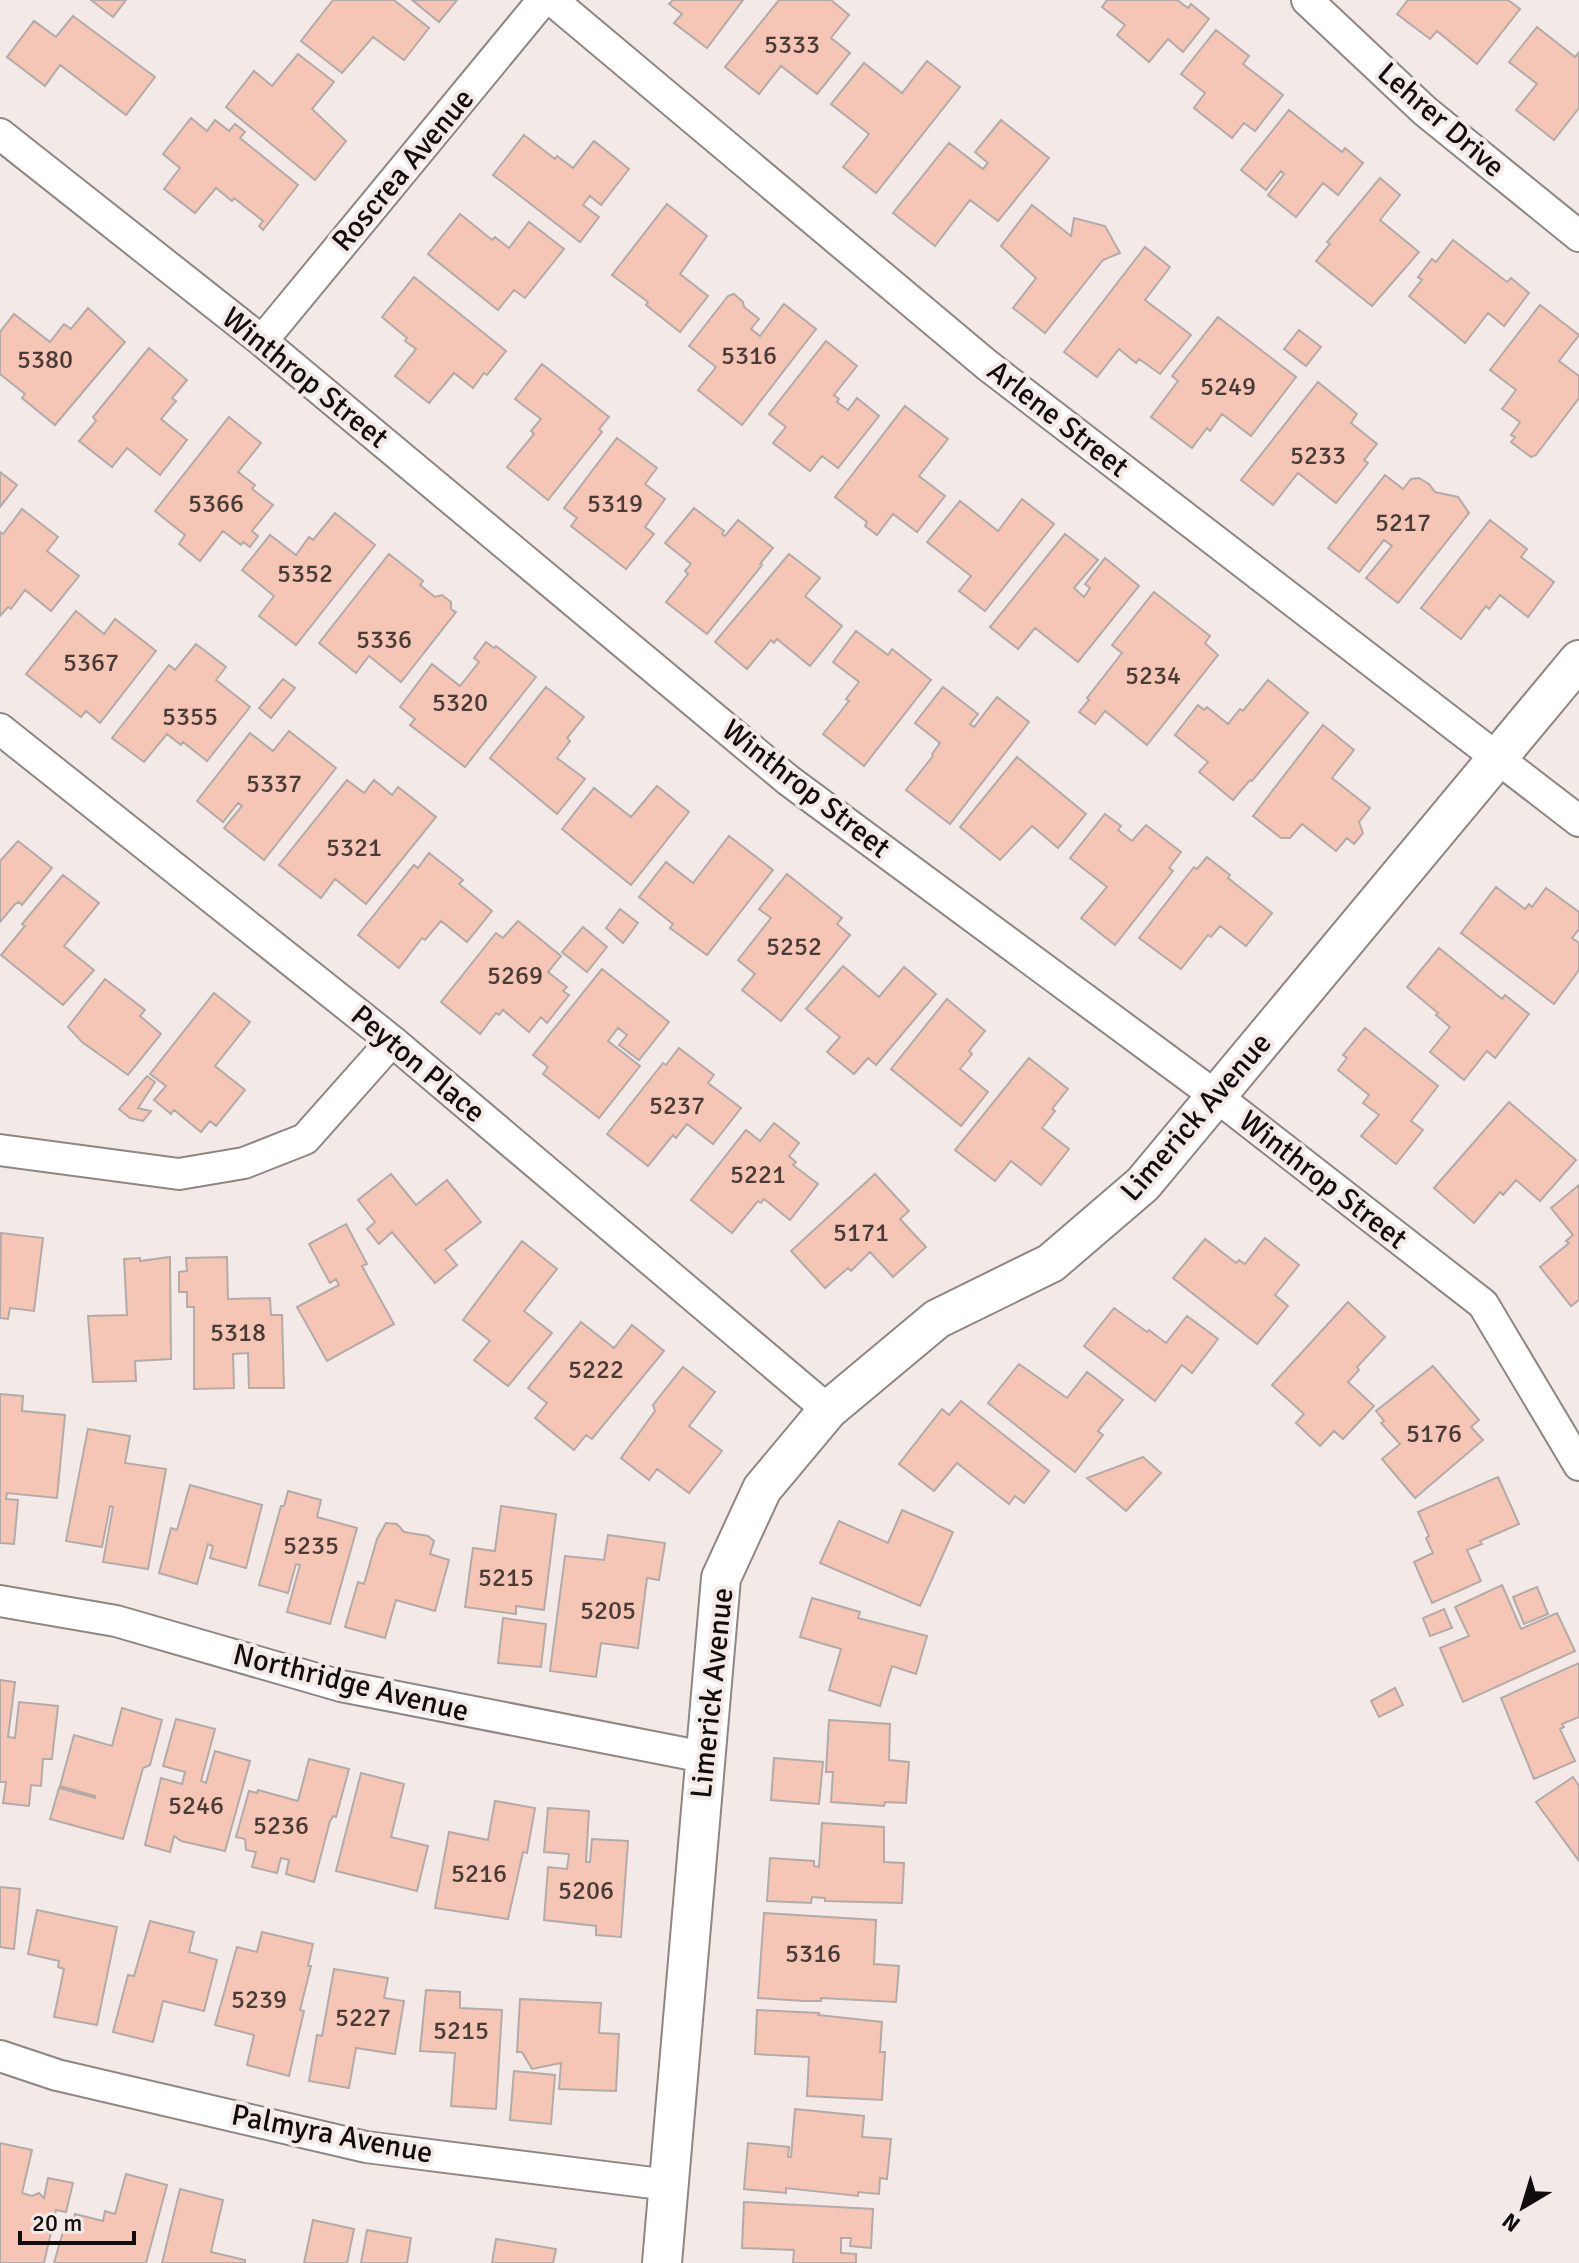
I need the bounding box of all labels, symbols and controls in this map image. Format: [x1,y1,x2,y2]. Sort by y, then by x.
house number: 5333 [764,29,820,61]
street label: Lehrer Drive [1370,55,1512,185]
street label: Roscrea Avenue [324,81,482,259]
street label: Winthrop Street [214,300,396,456]
house number: 5316 [721,340,777,372]
house number: 5380 [17,344,73,376]
street label: Arlene Street [980,352,1136,486]
house number: 5249 [1200,371,1256,403]
house number: 5233 [1290,440,1346,472]
house number: 5366 [188,488,244,520]
house number: 5319 [587,488,643,520]
house number: 5217 [1375,507,1431,539]
house number: 5352 [277,558,333,590]
house number: 5336 [356,624,412,656]
house number: 5367 [63,647,119,679]
house number: 5234 [1125,660,1181,692]
house number: 5320 [432,687,488,719]
house number: 5355 [162,701,218,733]
street label: Winthrop Street [714,712,898,866]
house number: 5337 [246,768,302,800]
house number: 5321 [326,832,382,864]
house number: 5252 [766,931,822,963]
house number: 5269 [487,960,543,992]
street label: Peyton Place [343,997,493,1131]
street label: Limerick Avenue [1113,1025,1279,1209]
house number: 5237 [649,1090,705,1122]
street label: Winthrop Street [1231,1103,1415,1257]
house number: 5221 [730,1159,786,1191]
house number: 5171 [833,1217,889,1249]
house number: 5318 [210,1317,266,1349]
house number: 5222 [568,1354,624,1386]
house number: 5176 [1406,1418,1462,1450]
house number: 5235 [283,1530,339,1562]
house number: 5215 [478,1562,534,1594]
street label: Limerick Avenue [683,1586,741,1800]
house number: 5205 [580,1595,636,1627]
street label: Northridge Avenue [229,1636,473,1730]
house number: 5246 [168,1790,224,1822]
house number: 5236 [253,1810,309,1842]
house number: 5216 [451,1858,507,1890]
house number: 5206 [558,1875,614,1907]
house number: 5316 [785,1938,841,1970]
house number: 5239 [231,1984,287,2016]
house number: 5227 [335,2002,391,2034]
house number: 5215 [433,2015,489,2047]
street label: Palmyra Avenue [228,2096,436,2172]
north arrow [1483,2167,1563,2247]
scale bar [20,2195,134,2245]
text: N [1497,2207,1525,2238]
text: 20 m [32,2208,82,2238]

